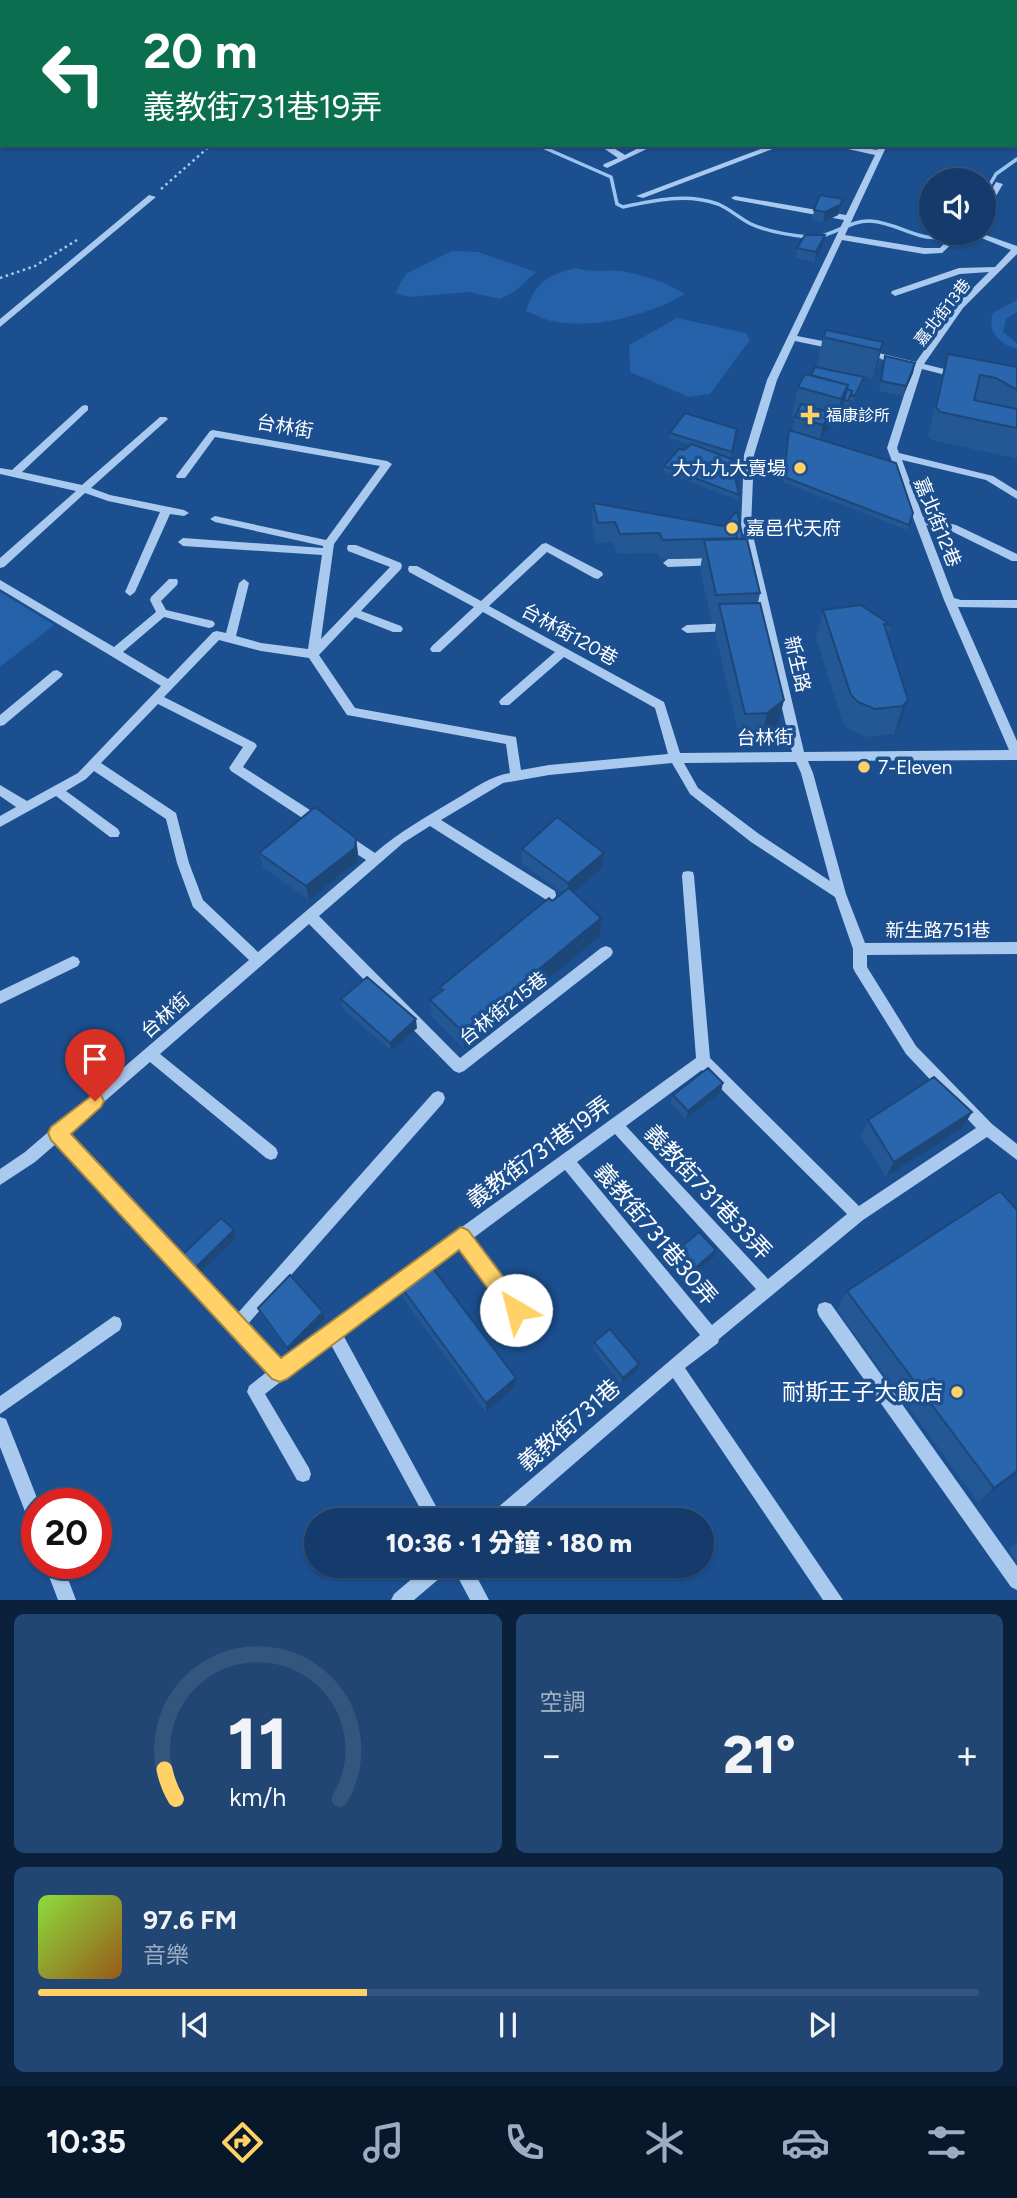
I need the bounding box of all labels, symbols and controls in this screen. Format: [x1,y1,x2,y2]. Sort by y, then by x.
text: 20 m [143,21,258,80]
icon: left [28,28,119,119]
text: 義教街731巷19弄 [143,88,382,126]
map controls [919,168,996,245]
button: sound [919,168,996,245]
street label: 嘉北街13巷 [910,275,974,349]
marker: 福康診所 [800,405,820,425]
place label: 福康診所 [826,406,890,425]
street label: 台林街 [255,410,315,443]
place label: 大九九大賣場 [672,457,786,480]
marker: 大九九大賣場 [792,460,808,476]
street label: 嘉北街12巷 [909,474,966,570]
place label: 嘉邑代天府 [746,517,841,540]
marker: 嘉邑代天府 [724,520,740,536]
street label: 台林街120巷 [518,599,622,670]
street label: 新生路 [780,634,815,694]
street label: 台林街 [736,726,794,749]
place label: 7-Eleven [878,756,952,779]
marker: 7-Eleven [856,759,872,775]
street label: 新生路751巷 [886,919,990,942]
street label: 台林街215巷 [455,967,552,1050]
street label: 台林街 [136,988,194,1043]
pin [65,1029,125,1101]
icon: arrive [76,1040,114,1078]
street label: 義教街731巷19弄 [461,1090,617,1214]
street label: 義教街731巷33弄 [638,1119,778,1265]
street label: 義教街731巷30弄 [589,1157,723,1311]
position arrow [479,1273,553,1347]
street label: 義教街731巷 [512,1373,626,1477]
place label: 耐斯王子大飯店 [782,1378,943,1406]
marker: 耐斯王子大飯店 [949,1384,965,1400]
speed limit sign: 20 [21,1488,112,1579]
text: 10:36 · 1 分鐘 · 180 m [386,1527,632,1559]
text: 空調 [540,1688,586,1716]
text: 11 [227,1701,288,1788]
text: 21° [723,1724,796,1786]
text: − [540,1732,563,1778]
text: + [955,1732,979,1778]
text: km/h [229,1782,286,1812]
text: 97.6 FM [143,1904,237,1936]
text: 音樂 [143,1941,189,1969]
icon: previous [176,2006,214,2044]
icon: pause [489,2006,527,2044]
icon: next [803,2006,841,2044]
icon: directions [218,2118,267,2167]
icon: music [359,2118,408,2167]
icon: phone [500,2118,549,2167]
icon: climate [640,2118,689,2167]
icon: car [781,2118,830,2167]
icon: filters [922,2118,971,2167]
text: 10:35 [46,2123,126,2161]

